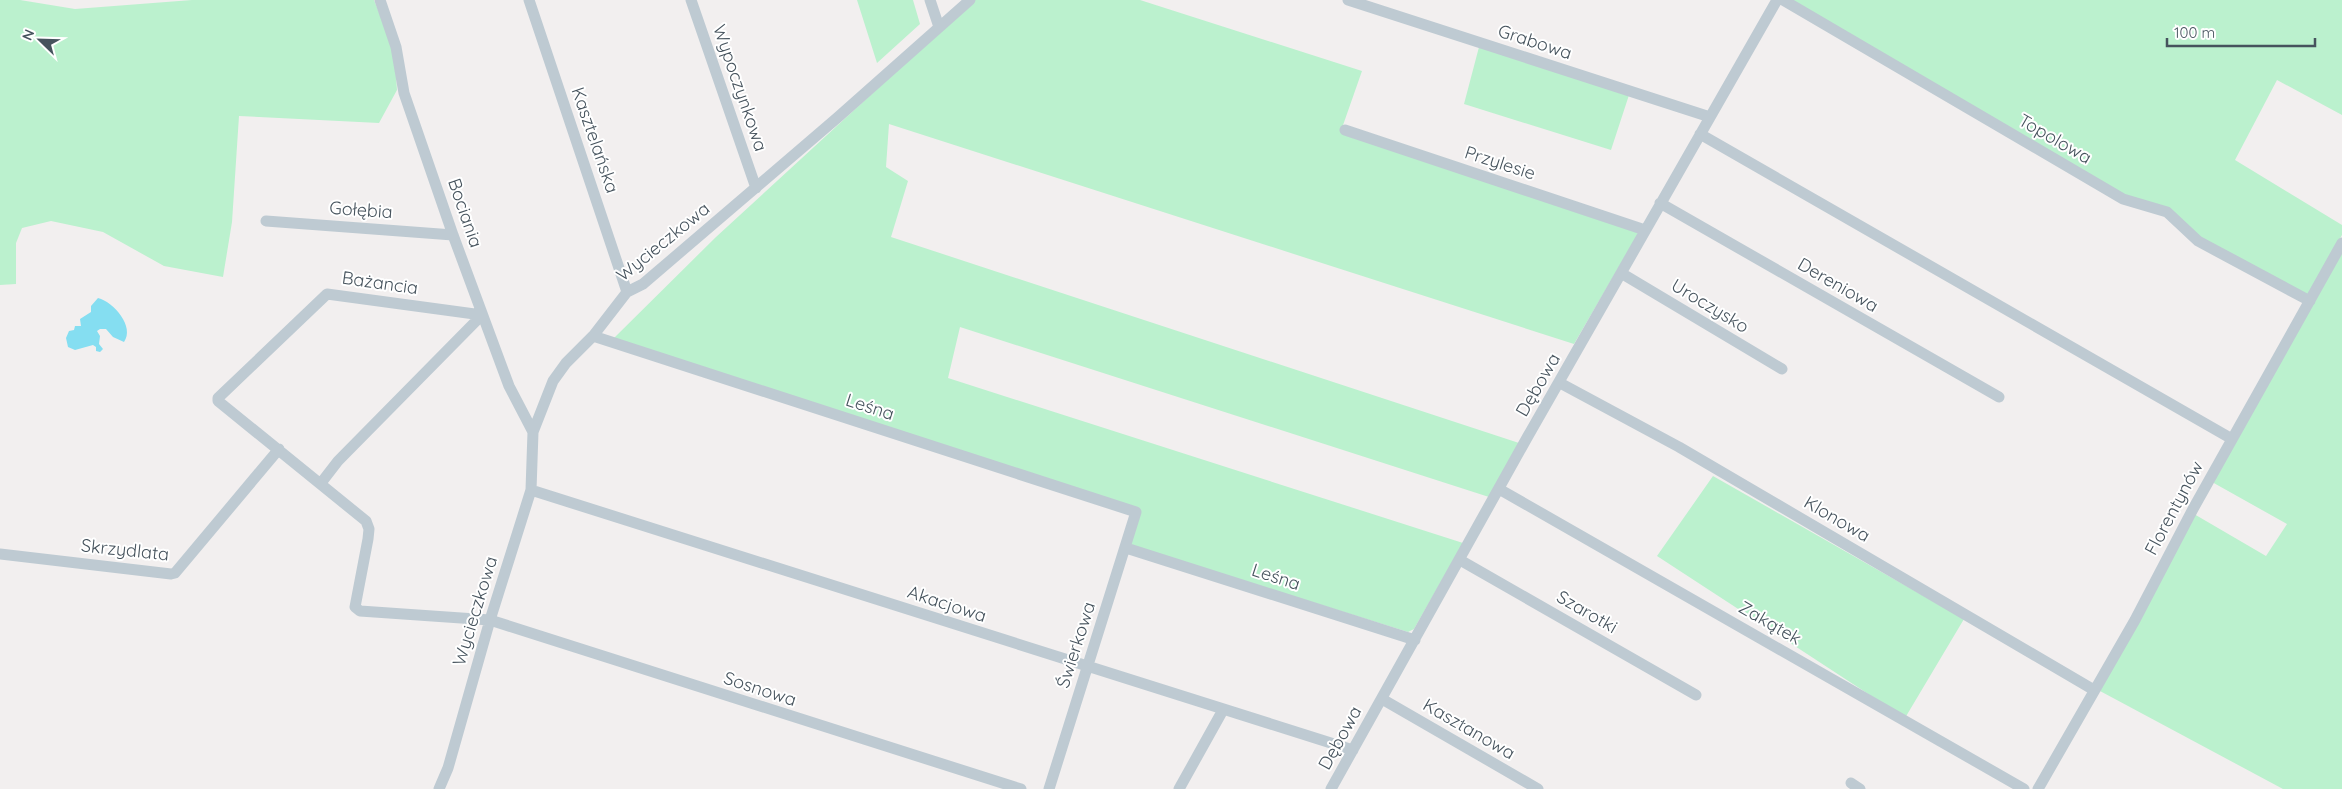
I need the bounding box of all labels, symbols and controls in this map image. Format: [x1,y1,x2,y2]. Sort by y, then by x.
north arrow [15,15,65,65]
scale bar [2167,15,2314,47]
street label: Grabowa [1495,19,1575,64]
street label: Wypoczynkowa [708,21,773,154]
text: 100 m [2174,23,2215,42]
text: N [18,27,38,43]
street label: Kasztelańska [567,84,624,196]
street label: Topolowa [2015,108,2096,169]
street label: Przylesie [1462,140,1538,185]
street label: Bociania [443,175,488,251]
street label: Gołębia [329,196,393,223]
street label: Wycieczkowa [611,197,714,286]
street label: Dereniowa [1794,252,1883,317]
street label: Bażancia [341,266,420,299]
street label: Uroczysko [1667,273,1753,338]
street label: Dębowa [1510,349,1565,421]
street label: Leśna [843,388,897,425]
street label: Florentynów [2139,457,2208,559]
street label: Klonowa [1800,490,1875,547]
street label: Skrzydlata [80,533,170,566]
street label: Wycieczkowa [447,553,502,668]
street label: Leśna [1249,558,1303,595]
street label: Akacjowa [905,580,990,627]
street label: Szarotki [1553,585,1622,638]
street label: Zakątek [1735,595,1806,650]
street label: Świerkowa [1051,599,1100,691]
street label: Sosnowa [721,666,799,711]
street label: Kasztanowa [1419,693,1520,764]
street label: Dębowa [1313,702,1366,774]

